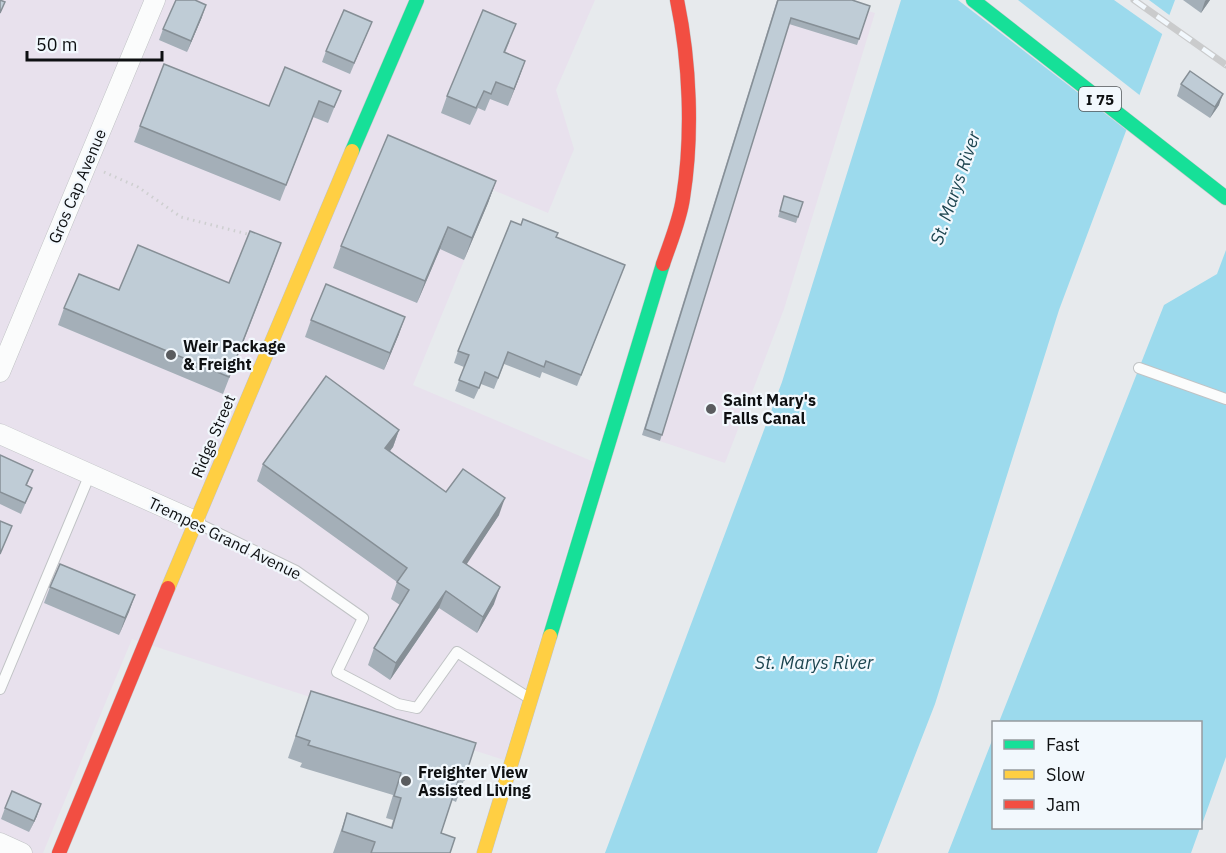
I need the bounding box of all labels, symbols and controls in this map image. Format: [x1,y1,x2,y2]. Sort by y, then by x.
scale bar [27,24,162,62]
text: 50 m [36,33,78,56]
road number: I 75 [1079,87,1121,111]
street label: Gros Cap Avenue [44,126,110,246]
water label: St. Marys River [925,128,985,248]
place label: Weir Package & Freight [183,336,286,374]
marker: Weir Package & Freight [164,348,178,362]
place label: Saint Mary's Falls Canal [723,390,816,428]
street label: Ridge Street [187,391,239,481]
marker: Saint Mary's Falls Canal [704,402,718,416]
street label: Trempes Grand Avenue [145,492,305,584]
water label: St. Marys River [755,651,874,674]
legend [992,721,1202,829]
text: Fast [1046,733,1080,756]
place label: Freighter View Assisted Living [418,762,531,800]
text: Slow [1046,763,1085,786]
marker: Freighter View Assisted Living [399,774,413,788]
text: Jam [1046,793,1081,816]

